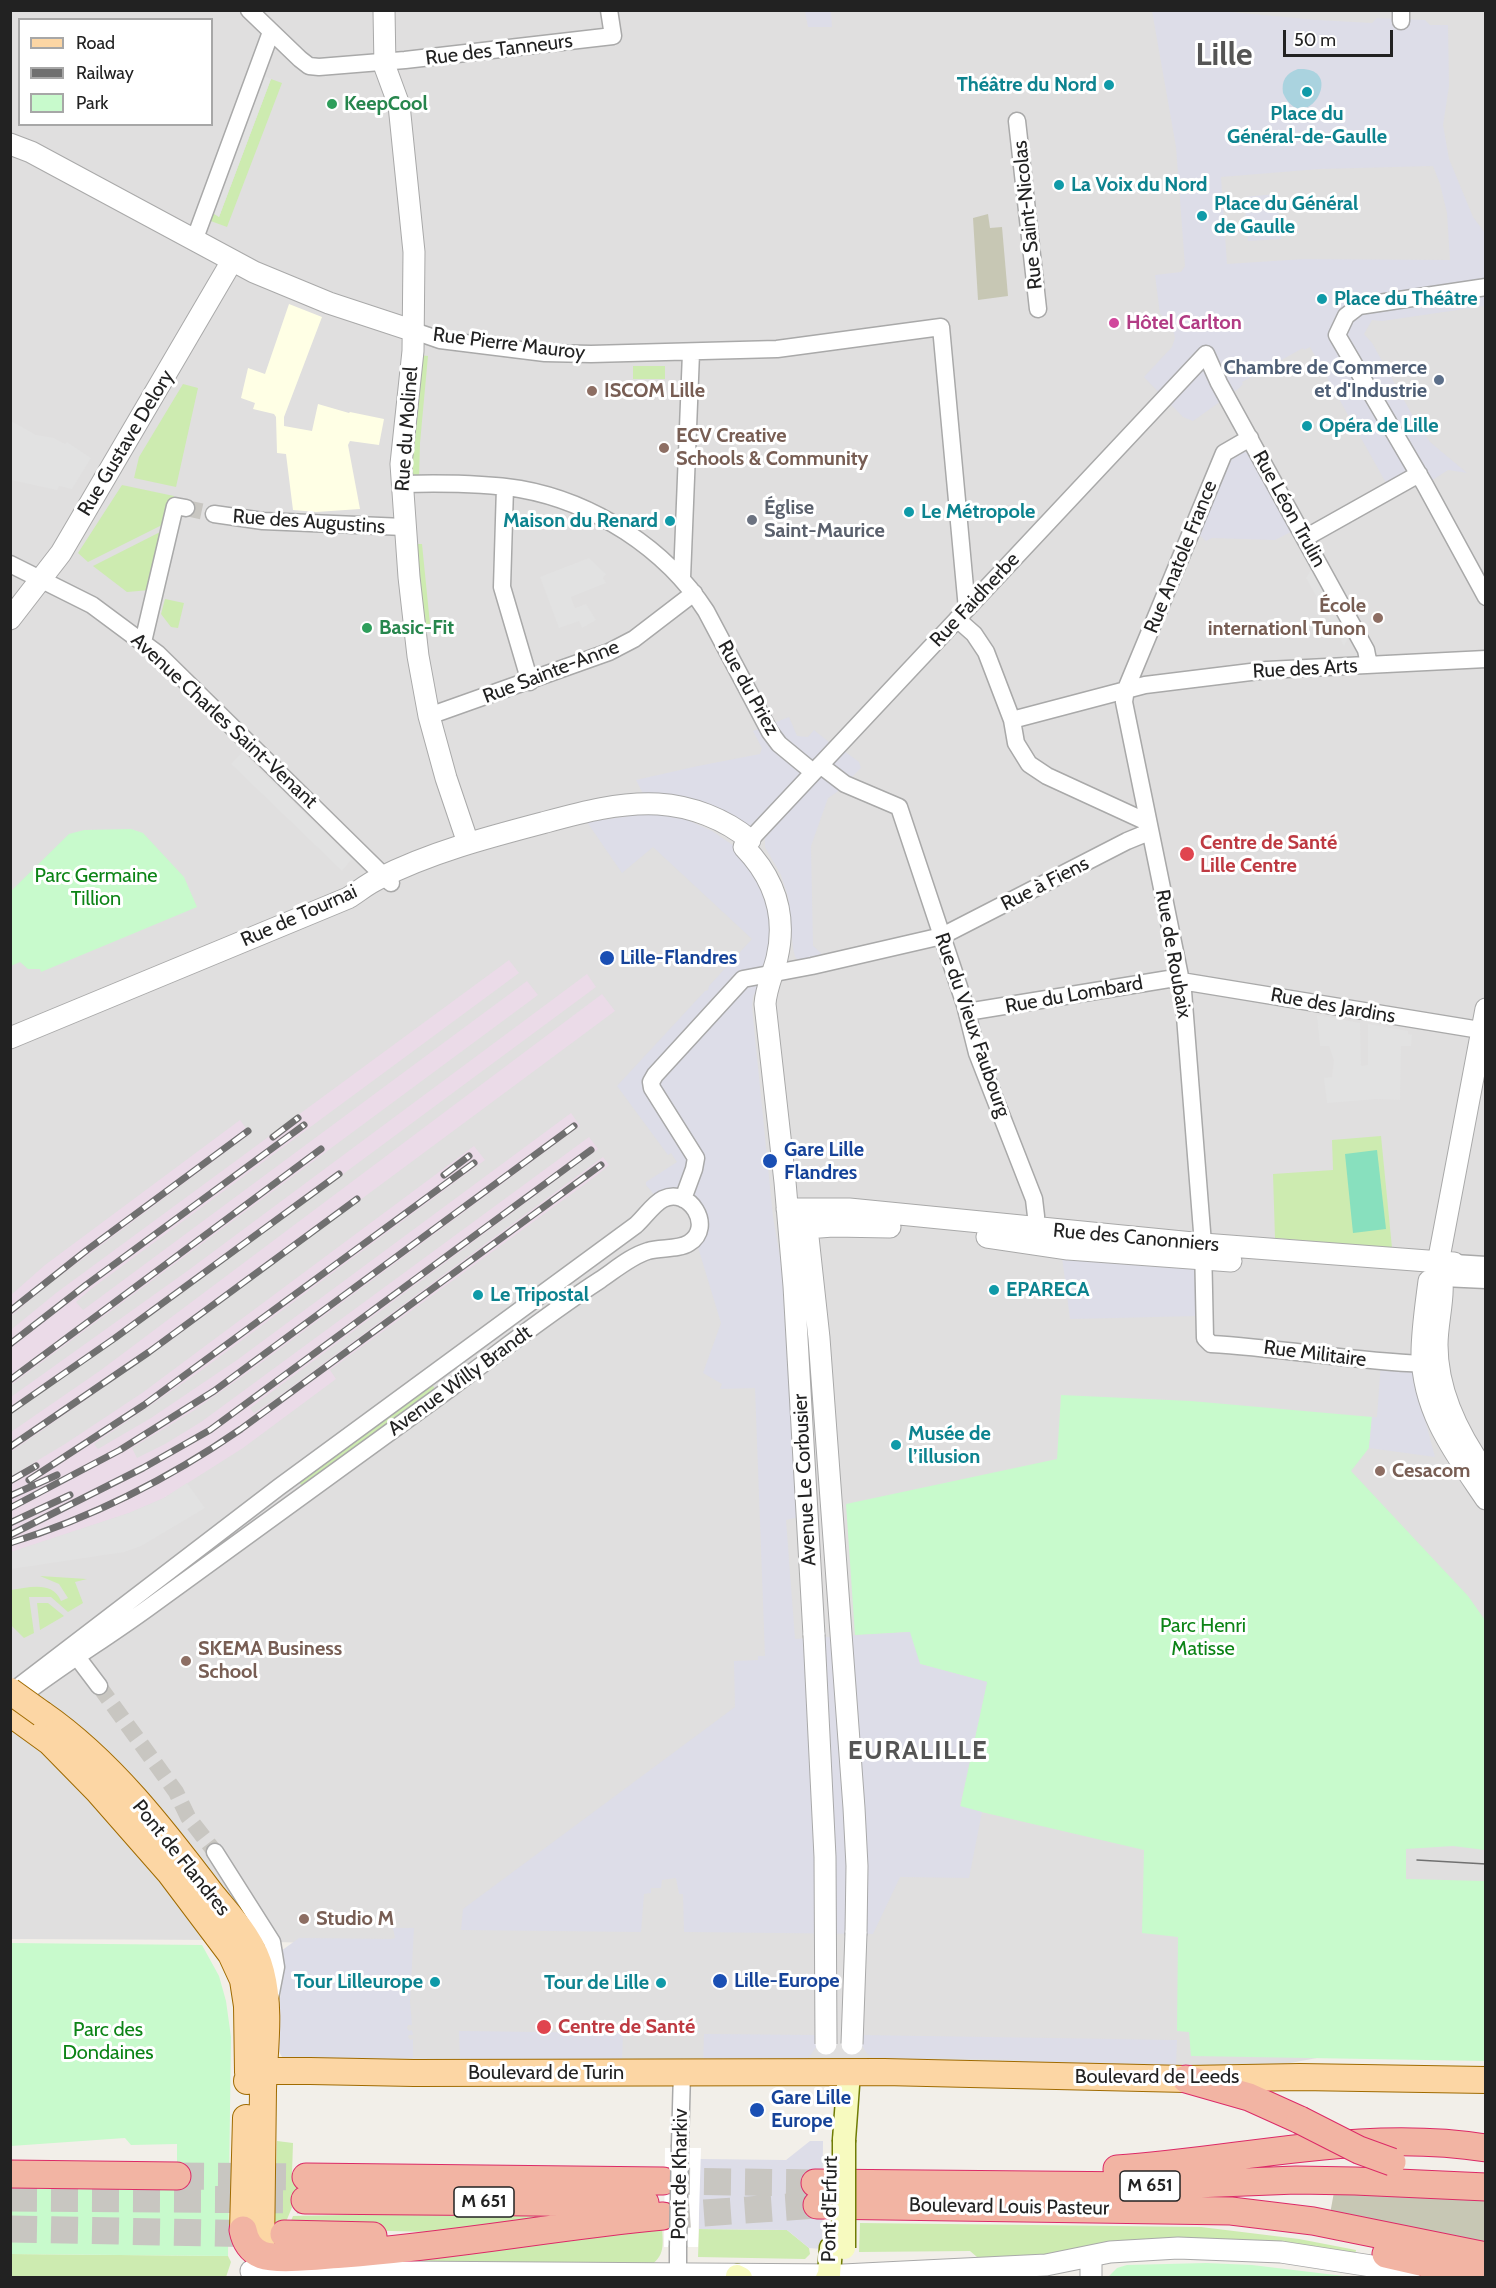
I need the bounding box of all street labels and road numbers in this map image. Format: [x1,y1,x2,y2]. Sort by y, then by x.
street label: Rue des Tanneurs [424,29,574,71]
street label: Rue Saint-Nicolas [1008,139,1048,291]
street label: Rue Pierre Mauroy [432,323,586,365]
street label: Rue Gustave Delory [73,366,179,520]
street label: Rue du Molinel [391,366,423,492]
street label: Rue Léon Trulin [1247,446,1331,572]
street label: Rue Anatole France [1139,477,1223,637]
street label: Rue des Augustins [232,505,386,539]
street label: Rue Faidherbe [925,548,1025,652]
street label: Avenue Charles Saint-Venant [126,628,322,814]
street label: Rue Sainte-Anne [480,635,622,709]
street label: Rue du Priez [712,636,784,740]
street label: Rue des Arts [1252,654,1358,684]
street label: Rue à Fiens [997,852,1093,916]
street label: Rue de Tournai [237,880,361,952]
street label: Rue de Roubaix [1150,888,1196,1020]
street label: Rue du Vieux Faubourg [929,930,1015,1120]
street label: Rue du Lombard [1003,971,1145,1019]
street label: Rue des Jardins [1269,983,1397,1029]
street label: Rue des Canonniers [1052,1219,1220,1257]
street label: Avenue Willy Brandt [384,1321,536,1441]
street label: Rue Militaire [1262,1336,1368,1372]
street label: Avenue Le Corbusier [789,1393,821,1567]
street label: Pont de Flandres [127,1795,235,1921]
street label: Boulevard de Turin [468,2061,624,2085]
street label: Boulevard de Leeds [1075,2065,1239,2089]
street label: Pont de Kharkiv [667,2108,693,2240]
street label: Pont d'Erfurt [817,2156,843,2262]
road number: M 651 [1120,2171,1180,2201]
road number: M 651 [454,2187,514,2217]
street label: Boulevard Louis Pasteur [909,2193,1109,2221]

